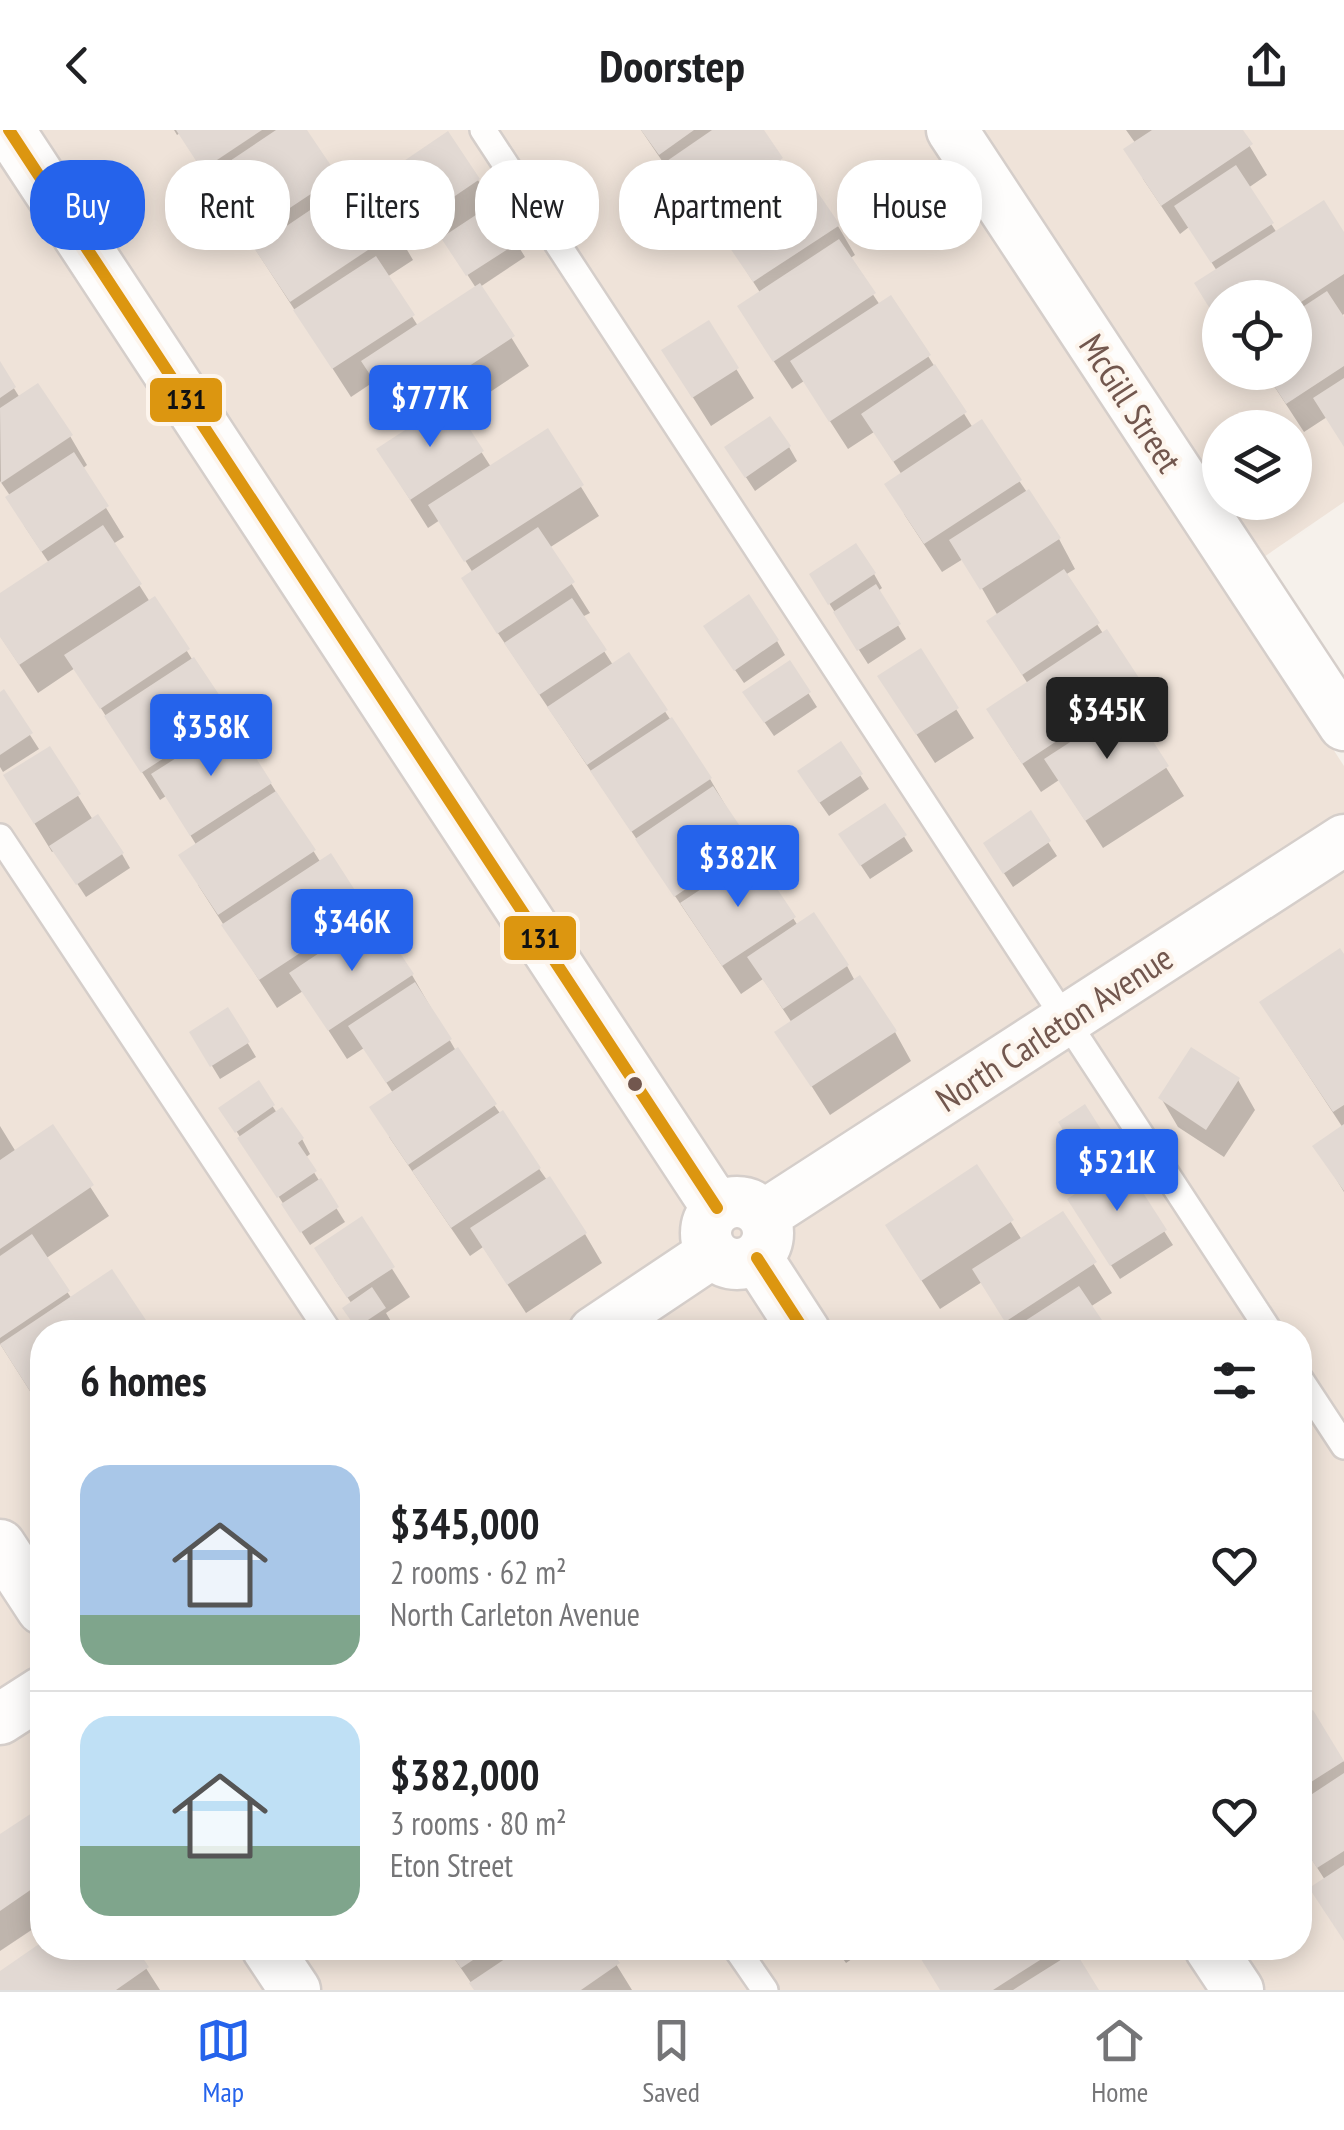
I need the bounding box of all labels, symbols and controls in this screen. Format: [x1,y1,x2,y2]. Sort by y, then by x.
text: Doorstep [599,36,745,94]
icon: back [50,38,105,93]
icon: share [1239,38,1294,93]
chip: Buy [30,160,145,250]
chip: Rent [165,160,290,250]
chip: Filters [310,160,455,250]
chip: New [475,160,599,250]
chip: Apartment [619,160,817,250]
chip: House [837,160,982,250]
map controls [1202,280,1312,520]
button: locate [1202,280,1312,390]
street label: McGill Street [1069,325,1193,481]
pin: $777K [360,365,500,450]
line badge: 131 [148,376,224,424]
text: $777K [391,376,469,418]
text: 131 [166,380,206,417]
button: layers [1202,410,1312,520]
pin: $345K [1037,677,1177,762]
text: $345K [1068,688,1146,730]
pin: $358K [141,694,281,779]
text: $358K [172,705,250,747]
pin: $382K [668,825,808,910]
text: $382K [699,836,777,878]
pin: $346K [282,889,422,974]
text: $346K [313,900,391,942]
line badge: 131 [502,914,578,962]
text: 131 [520,919,560,956]
street label: North Carleton Avenue [927,934,1181,1122]
unlabelled marker [625,1074,645,1094]
pin: $521K [1047,1129,1187,1214]
text: $521K [1078,1140,1156,1182]
text: 6 homes [80,1353,207,1408]
icon: filters [1207,1353,1262,1408]
text: $345,000 [390,1496,540,1551]
icon: home [160,1505,280,1625]
icon: heart [1207,1538,1262,1593]
text: 2 rooms · 62 m² [390,1551,567,1593]
text: North Carleton Avenue [390,1593,640,1635]
text: $382,000 [390,1747,540,1802]
icon: home [160,1756,280,1876]
icon: heart [1207,1789,1262,1844]
text: 3 rooms · 80 m² [390,1802,567,1844]
text: Eton Street [390,1844,513,1886]
tab: Map [196,2013,251,2110]
tab: Saved [642,2013,700,2110]
tab: Home [1091,2013,1148,2110]

